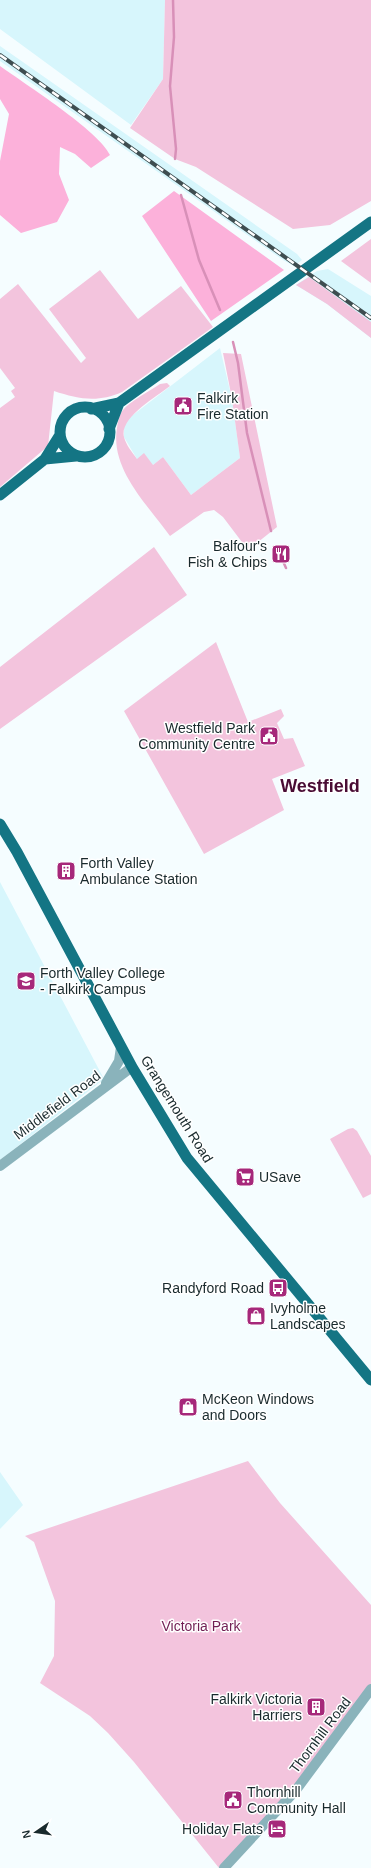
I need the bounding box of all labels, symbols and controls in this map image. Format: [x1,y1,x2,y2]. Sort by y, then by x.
place label: Falkirk Fire Station [197,390,269,422]
public building icon: Falkirk Fire Station [172,395,194,417]
place label: Balfour's Fish & Chips [188,538,267,570]
restaurant icon: Balfour's Fish & Chips [270,543,292,565]
place label: Westfield Park Community Centre [138,720,256,752]
public building icon: Westfield Park Community Centre [258,725,280,747]
district label: Westfield [280,776,360,796]
place label: Forth Valley Ambulance Station [80,855,198,887]
building icon: Forth Valley Ambulance Station [55,860,77,882]
place label: Forth Valley College - Falkirk Campus [40,965,165,997]
school or university icon: Forth Valley College - Falkirk Campus [15,970,37,992]
street label: Grangemouth Road [138,1053,216,1165]
street label: Middlefield Road [11,1067,103,1143]
supermarket icon: USave [234,1166,256,1188]
place label: USave [259,1169,301,1185]
bus stop icon: Randyford Road [267,1277,289,1299]
place label: Randyford Road [162,1280,264,1296]
place label: Ivyholme Landscapes [270,1300,346,1332]
shop icon: Ivyholme Landscapes [245,1305,267,1327]
place label: McKeon Windows and Doors [202,1391,314,1423]
shop icon: McKeon Windows and Doors [177,1396,199,1418]
park label: Victoria Park [161,1618,242,1634]
place label: Falkirk Victoria Harriers [210,1691,302,1723]
street label: Thornhill Road [286,1694,354,1776]
building icon: Falkirk Victoria Harriers [305,1696,327,1718]
place label: Thornhill Community Hall [247,1784,346,1816]
public building icon: Thornhill Community Hall [222,1789,244,1811]
north arrow [16,1812,56,1852]
hotel icon: Holiday Flats [266,1818,288,1840]
place label: Holiday Flats [182,1821,263,1837]
text: N [20,1829,33,1839]

